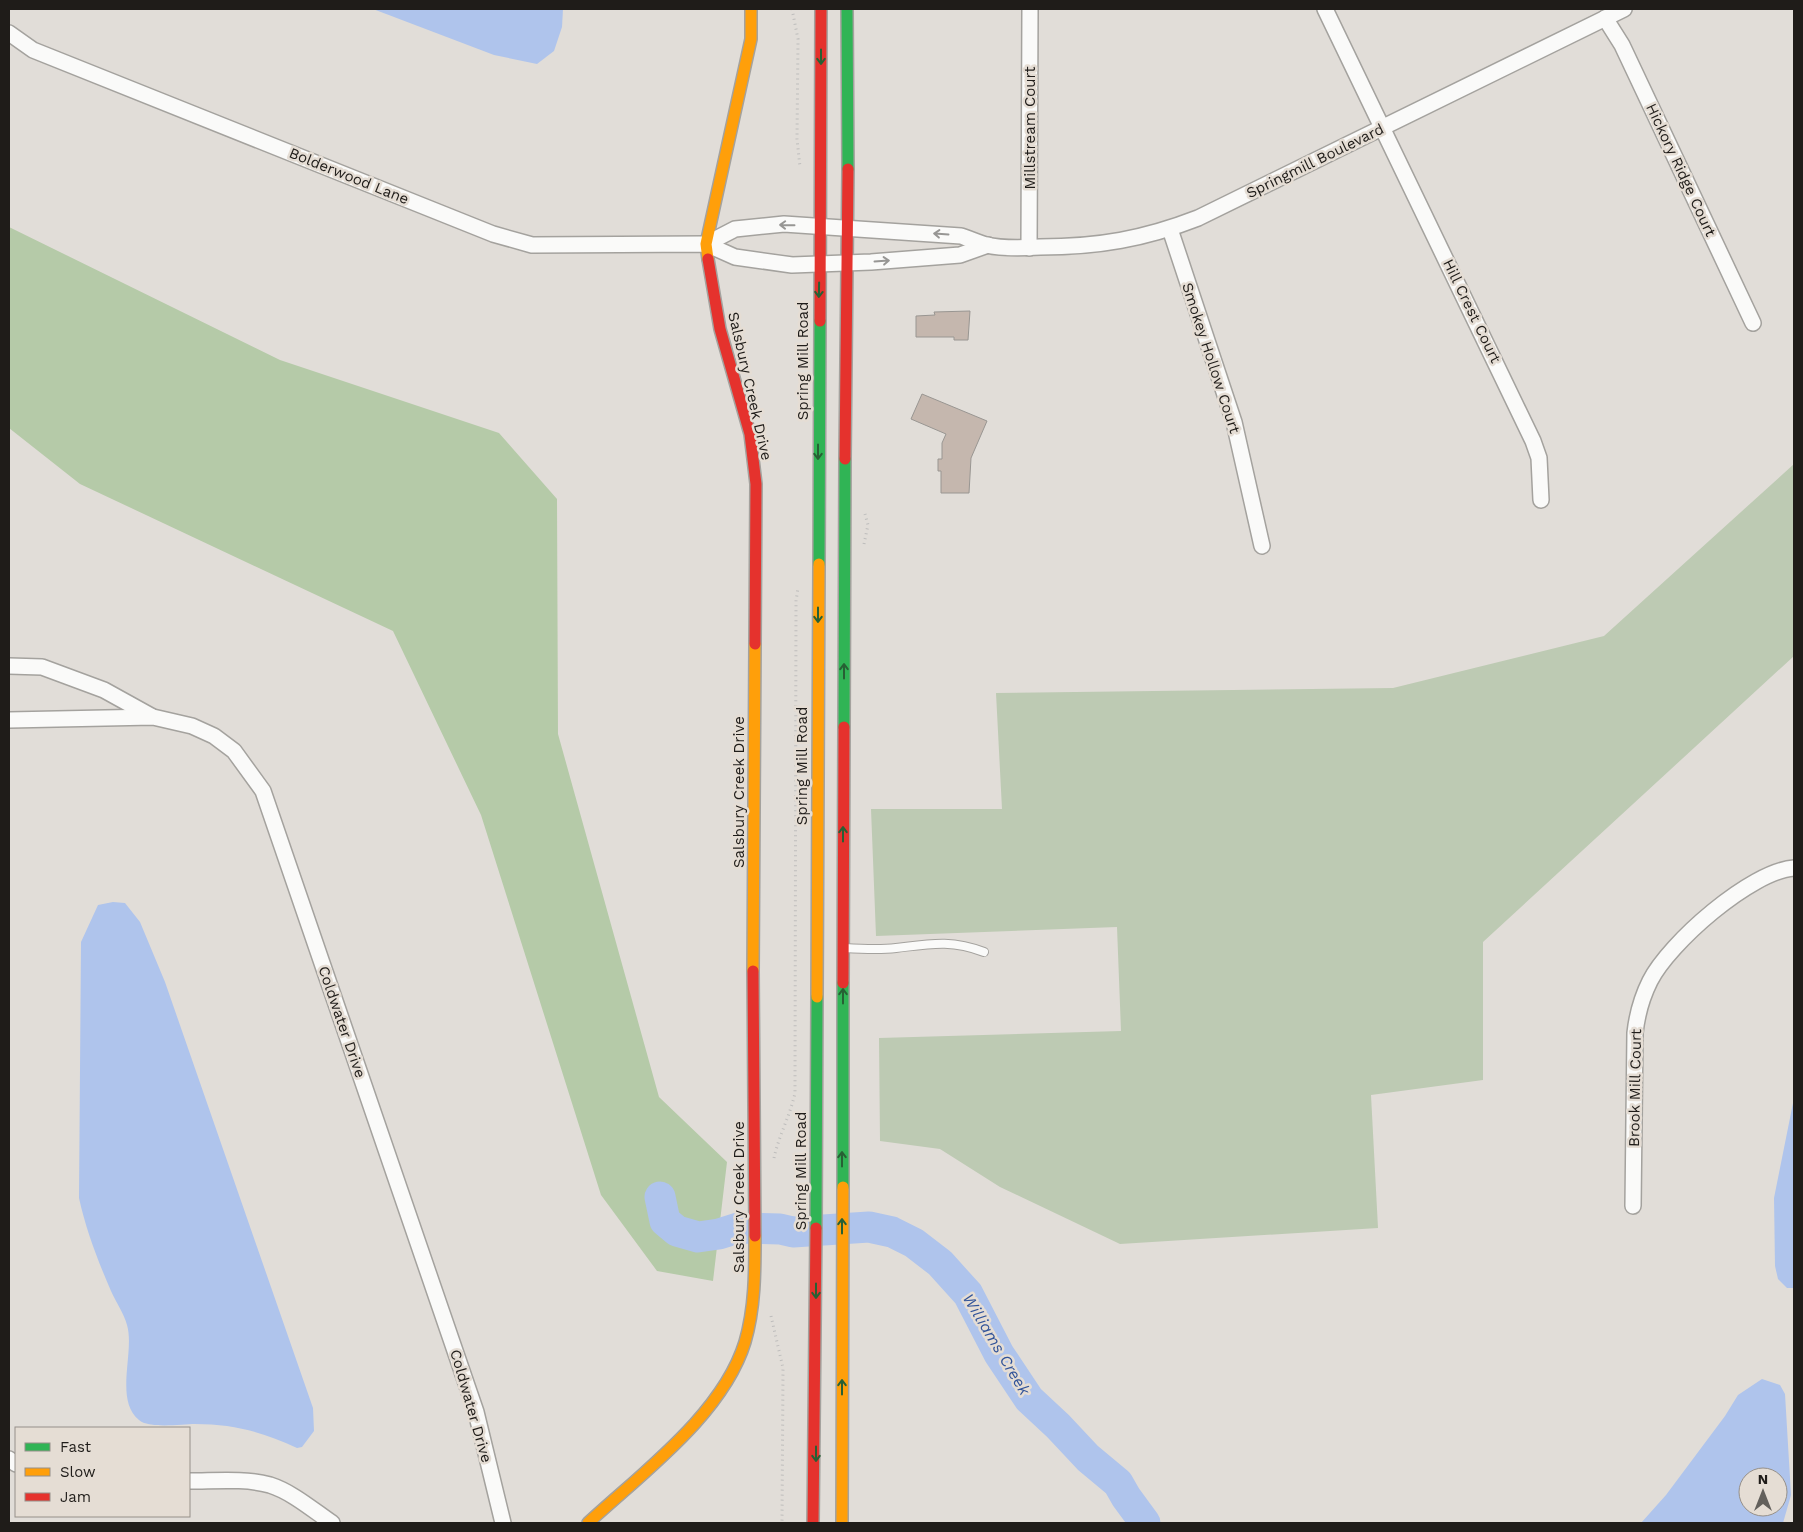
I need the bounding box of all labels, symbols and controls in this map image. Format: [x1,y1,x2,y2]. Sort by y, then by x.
one-way arrow [816,49,826,65]
street label: Millstream Court [1021,66,1039,190]
street label: Hickory Ridge Court [1642,101,1720,240]
street label: Springmill Boulevard [1243,120,1387,202]
street label: Bolderwood Lane [286,144,412,208]
one-way arrow [780,220,796,230]
one-way arrow [933,229,949,239]
street label: Hill Crest Court [1439,256,1505,367]
one-way arrow [874,257,890,266]
street label: Smokey Hollow Court [1178,280,1244,436]
one-way arrow [814,282,824,298]
street label: Spring Mill Road [794,302,812,420]
street label: Salsbury Creek Drive [724,310,776,462]
one-way arrow [813,444,823,460]
one-way arrow [813,607,822,623]
one-way arrow [839,663,849,680]
street label: Spring Mill Road [793,707,811,825]
street label: Salsbury Creek Drive [730,716,748,868]
one-way arrow [838,826,848,842]
street label: Coldwater Drive [314,964,370,1080]
one-way arrow [838,988,847,1004]
street label: Brook Mill Court [1625,1028,1645,1147]
street label: Spring Mill Road [792,1112,810,1230]
street label: Salsbury Creek Drive [730,1121,748,1273]
one-way arrow [837,1151,847,1167]
one-way arrow [837,1219,847,1235]
one-way arrow [811,1283,821,1299]
water label: Williams Creek [959,1290,1035,1400]
street label: Coldwater Drive [446,1347,496,1465]
one-way arrow [837,1379,847,1396]
legend [15,1427,190,1517]
text: Fast [60,1438,92,1456]
one-way arrow [811,1446,821,1462]
text: Slow [60,1463,96,1481]
north arrow [1738,1467,1788,1517]
text: N [1758,1471,1768,1487]
text: Jam [60,1488,91,1506]

